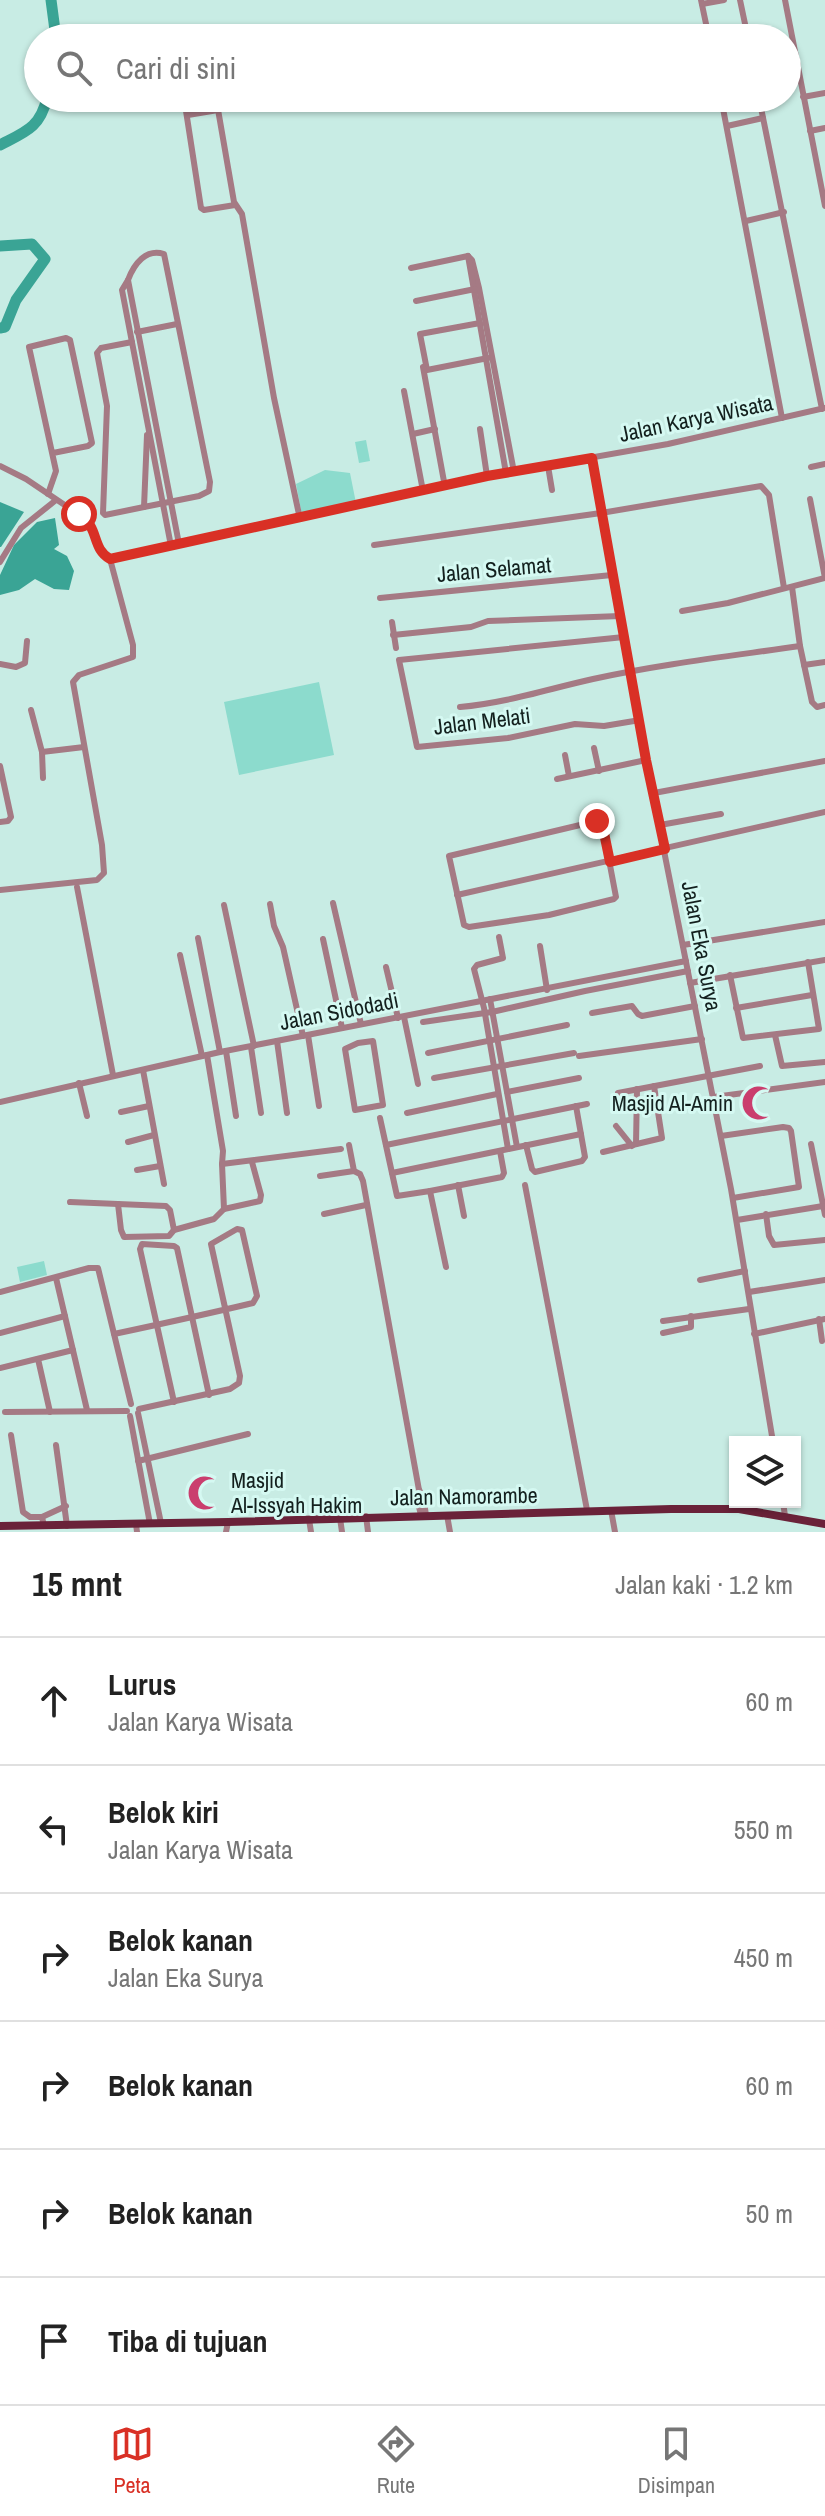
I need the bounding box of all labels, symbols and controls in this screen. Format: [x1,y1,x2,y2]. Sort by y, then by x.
search box [24,24,801,112]
icon: search [52,46,96,90]
text: Cari di sini [116,48,236,88]
street label: Jalan Karya Wisata [616,387,776,449]
route start [61,496,97,532]
street label: Jalan Selamat [436,549,552,589]
street label: Jalan Melati [432,700,532,742]
route end [579,803,615,839]
street label: Jalan Eka Surya [675,879,729,1013]
street label: Jalan Sidodadi [277,985,401,1037]
mosque icon: Masjid Al-Amin [740,1084,778,1122]
place label: Masjid Al-Amin [612,1088,733,1118]
map controls [729,1436,801,1508]
button: layers [729,1436,801,1508]
place label: Masjid Al-Issyah Hakim [230,1465,362,1520]
mosque icon: Masjid Al-Issyah Hakim [186,1474,224,1512]
street label: Jalan Namorambe [390,1480,538,1512]
text: 15 mnt [32,1561,122,1607]
text: Jalan kaki · 1.2 km [615,1567,793,1602]
text: Lurus [108,1664,176,1704]
icon: ahead [32,1679,76,1723]
text: 60 m [746,1684,793,1719]
text: Jalan Karya Wisata [108,1704,293,1739]
text: Belok kiri [108,1792,219,1832]
icon: left [32,1807,76,1851]
text: 550 m [734,1812,793,1847]
text: Jalan Karya Wisata [108,1832,293,1867]
text: Belok kanan [108,1920,253,1960]
icon: right [32,1935,76,1979]
text: 450 m [734,1940,793,1975]
text: Jalan Eka Surya [108,1960,263,1995]
icon: right [32,2063,76,2107]
text: Belok kanan [108,2065,253,2105]
text: 60 m [746,2068,793,2103]
icon: right [32,2191,76,2235]
text: Belok kanan [108,2193,253,2233]
text: 50 m [746,2196,793,2231]
icon: arrive [32,2319,76,2363]
text: Tiba di tujuan [108,2321,268,2361]
tab: Peta [110,2422,154,2500]
tab: Rute [374,2422,418,2500]
tab: Disimpan [638,2422,715,2500]

